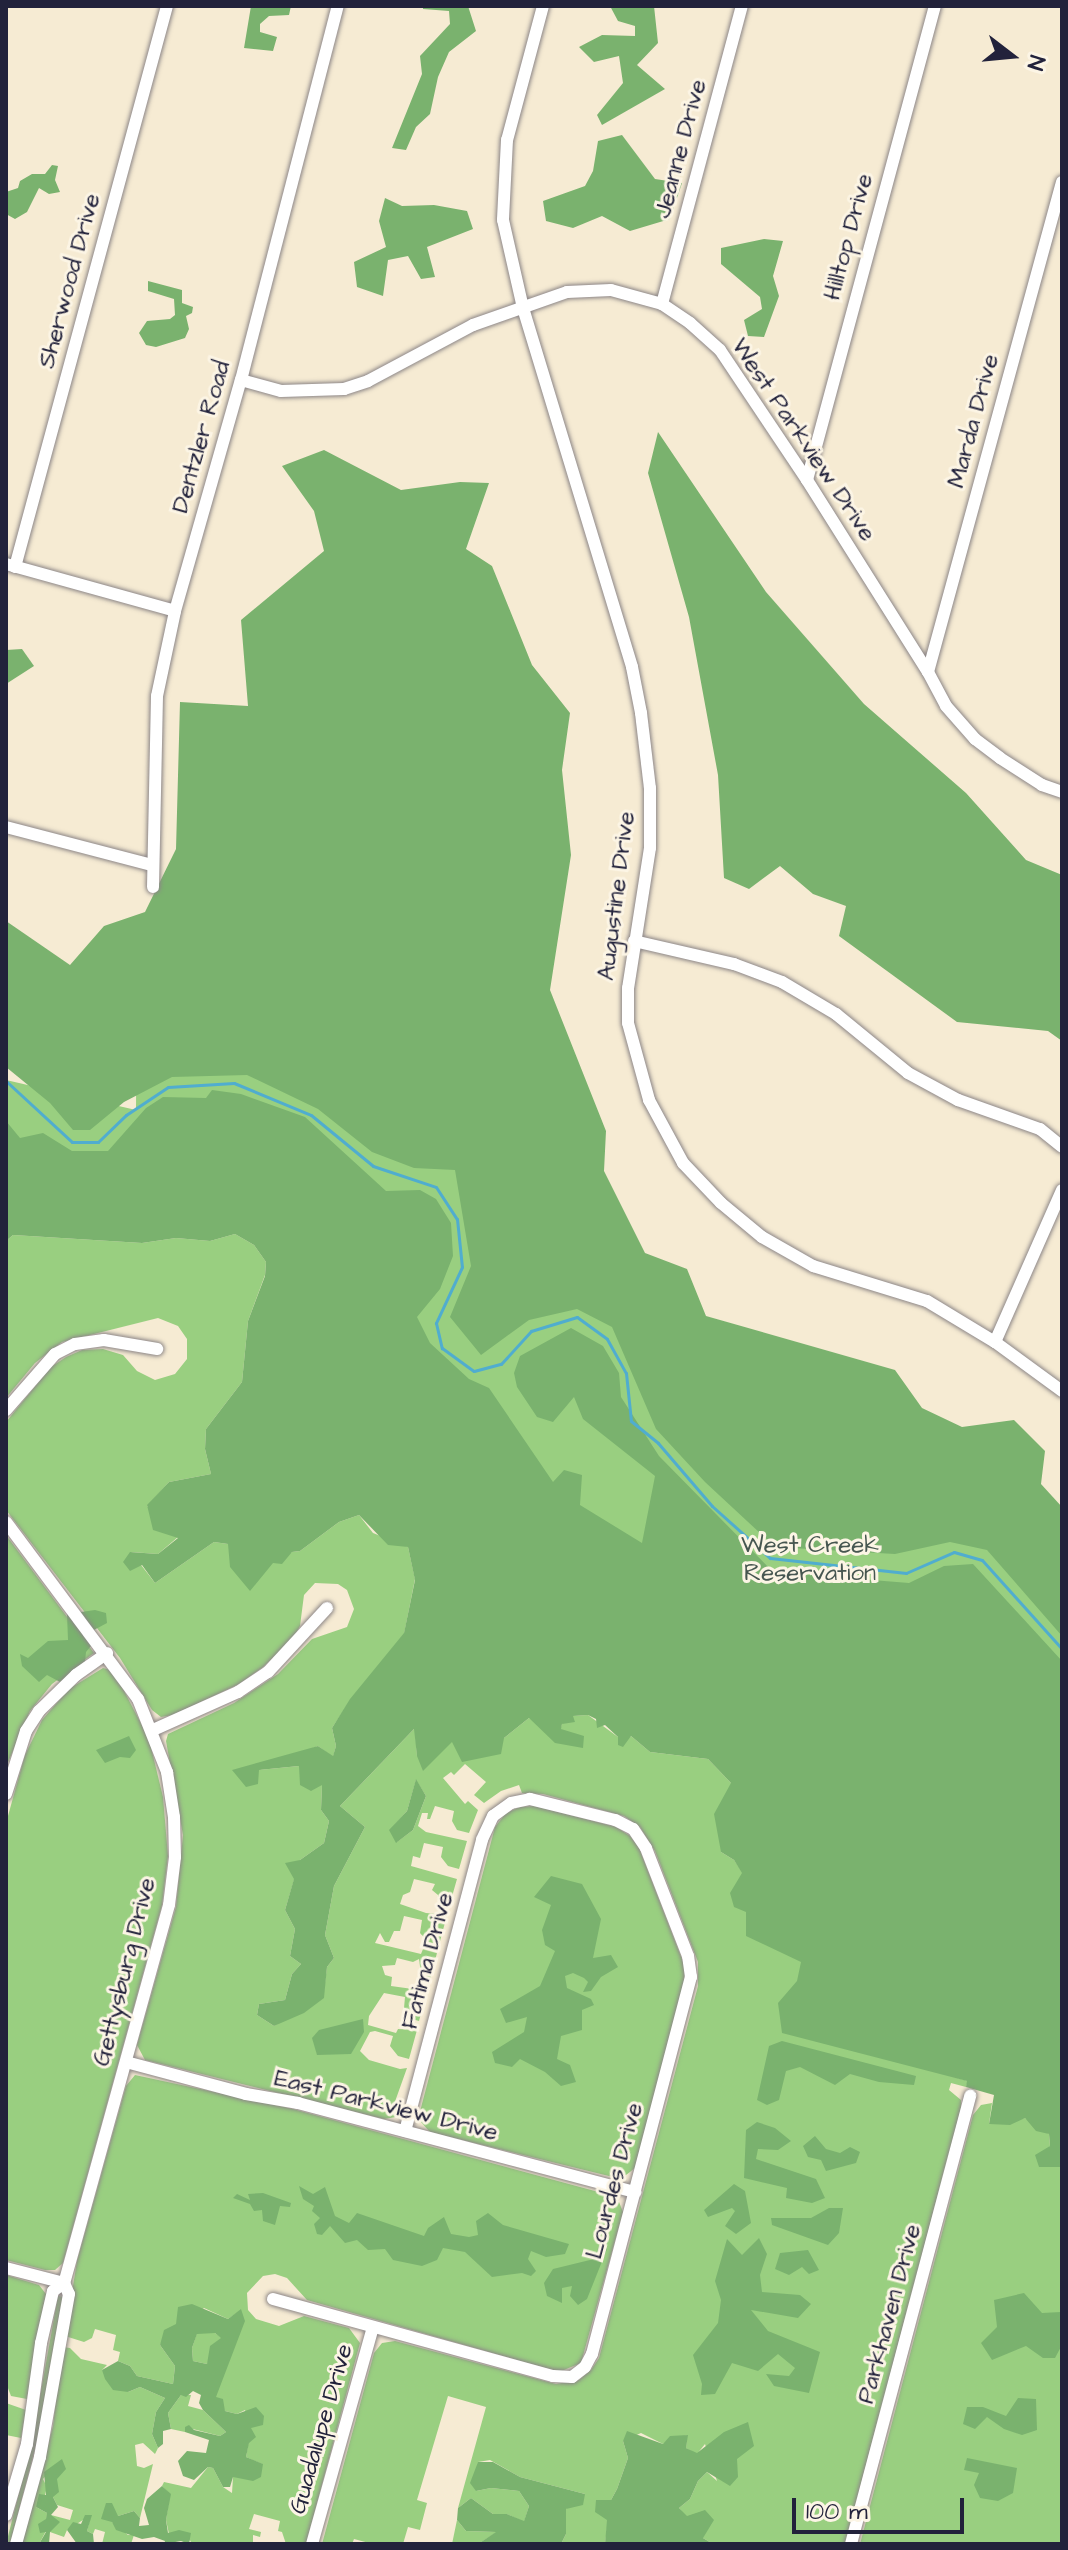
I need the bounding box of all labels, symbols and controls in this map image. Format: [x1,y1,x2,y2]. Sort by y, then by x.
north arrow [972,16,1052,96]
text: N [1019,52,1052,74]
street label: Jeanne Drive [649,77,713,221]
street label: Hilltop Drive [818,171,880,303]
street label: Sherwood Drive [33,190,107,372]
street label: West Parkview Drive [724,333,882,547]
street label: Marda Drive [942,351,1006,491]
street label: Dentzler Road [167,358,237,516]
street label: Augustine Drive [592,810,642,982]
park label: West Creek Reservation [741,1532,879,1588]
street label: Gettysburg Drive [88,1875,162,2069]
street label: Fatima Drive [396,1889,460,2033]
street label: East Parkview Drive [271,2064,501,2148]
street label: Lourdes Drive [580,2100,650,2262]
street label: Parkhaven Drive [852,2221,928,2407]
street label: Guadalupe Drive [284,2341,360,2517]
scale bar [796,2482,968,2532]
text: 100 m [806,2495,868,2529]

